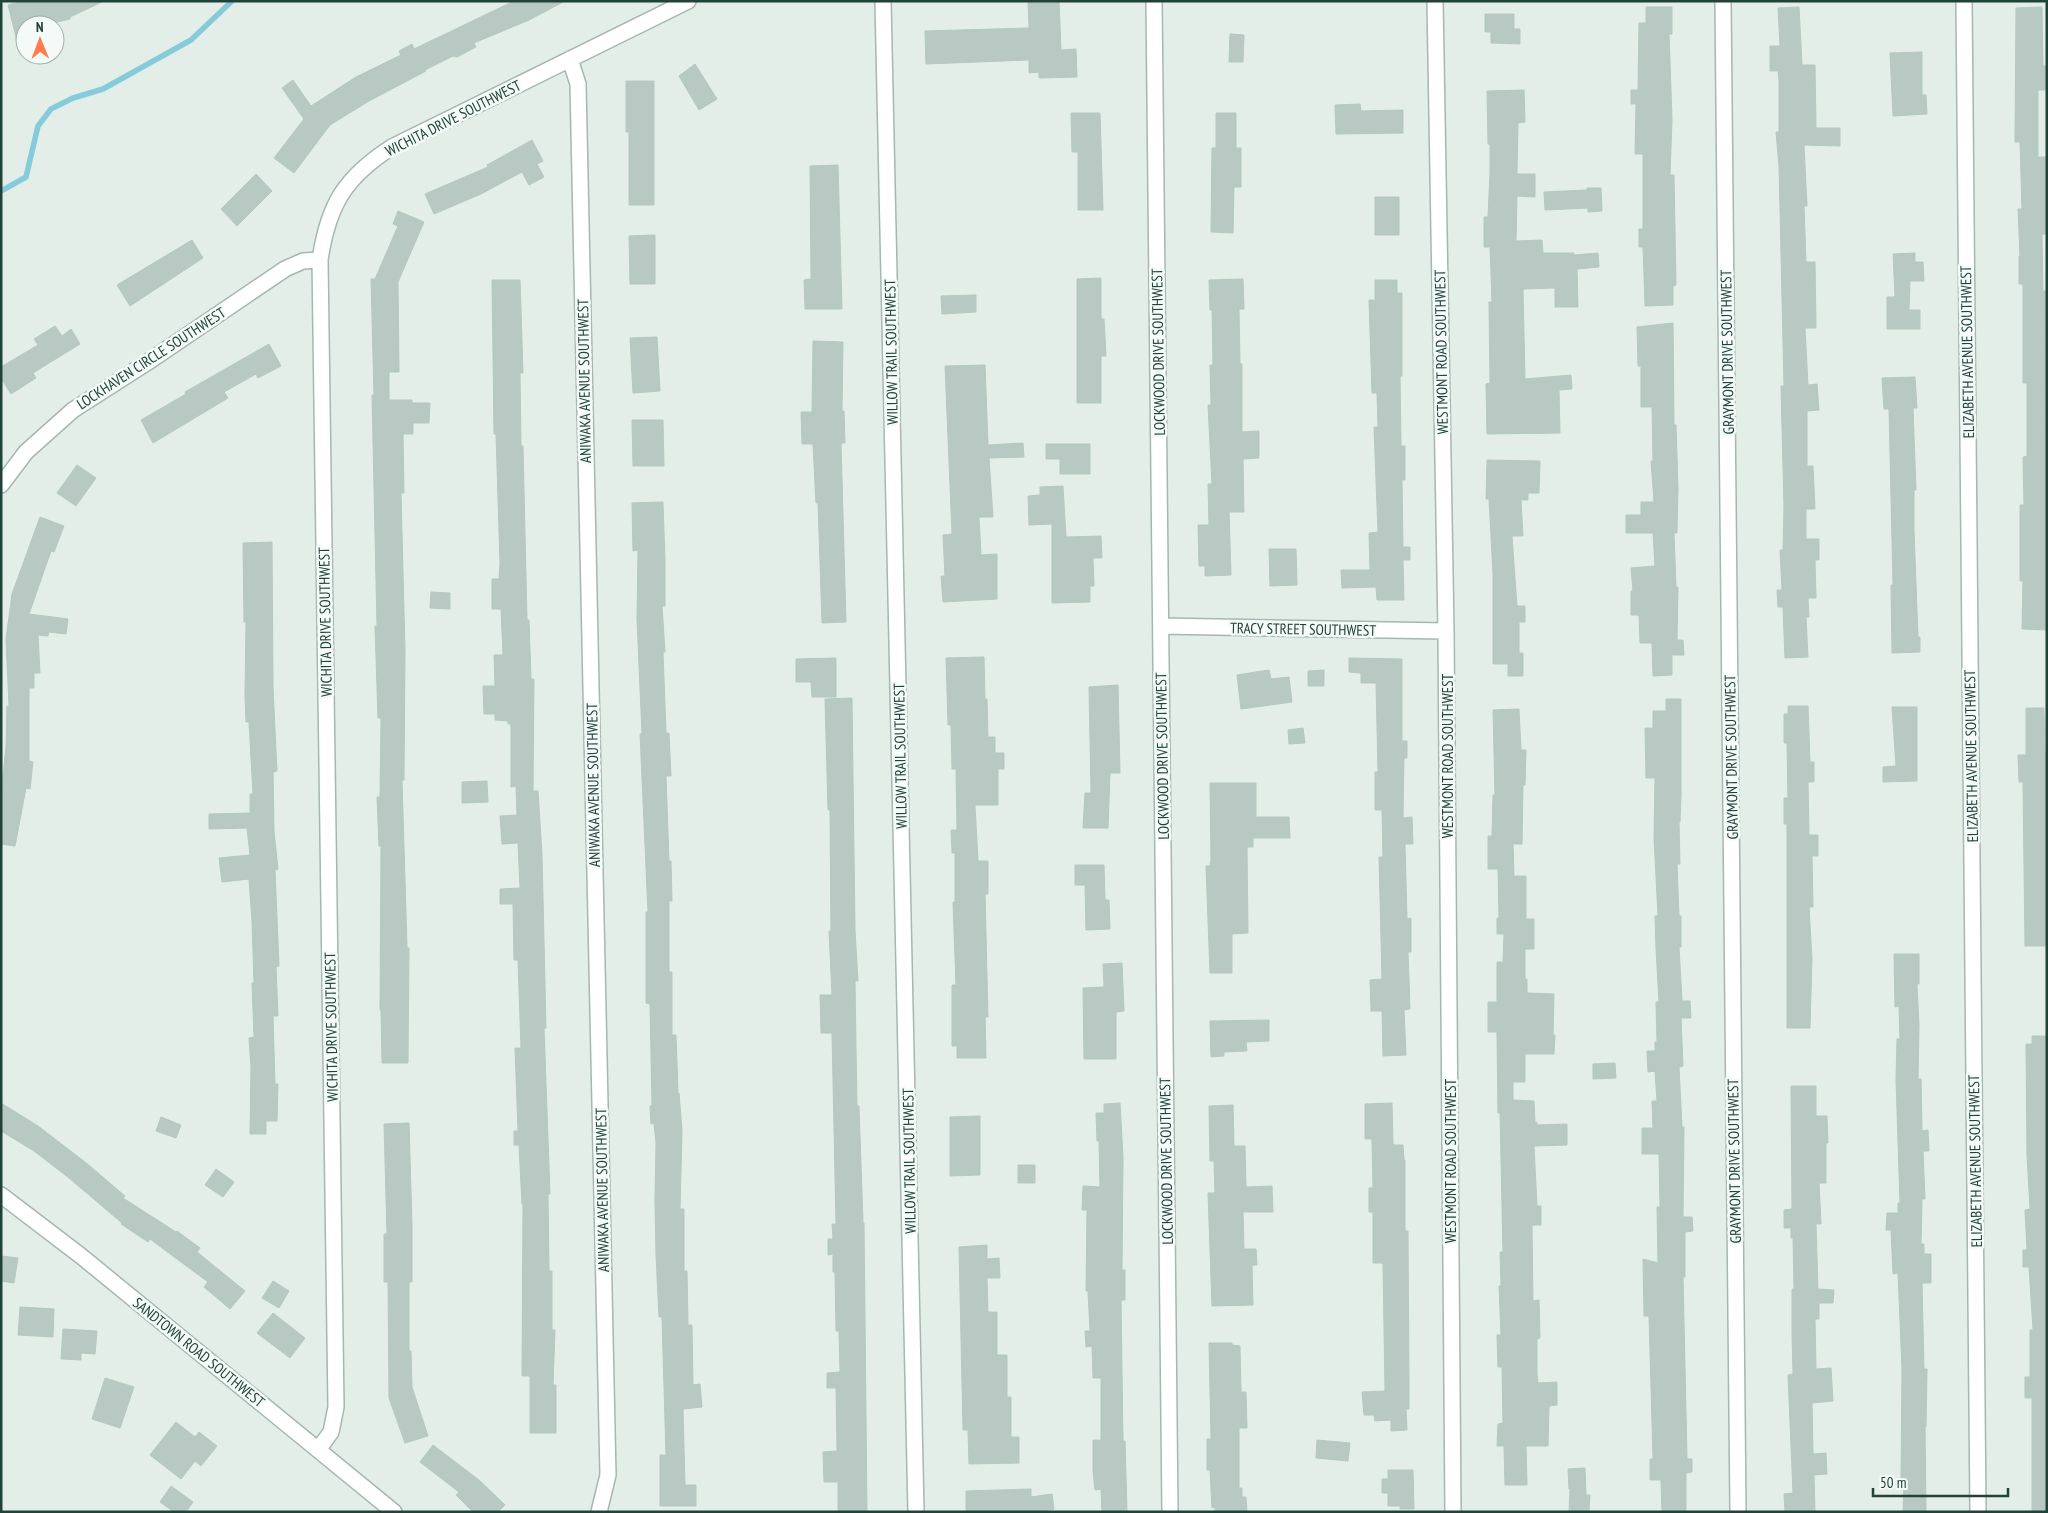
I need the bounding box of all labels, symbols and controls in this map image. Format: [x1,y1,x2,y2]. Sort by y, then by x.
north arrow [15,15,65,65]
text: N [36,18,44,36]
street label: WICHITA DRIVE SOUTHWEST [382,75,524,160]
street label: ELIZABETH AVENUE SOUTHWEST [1956,265,1978,439]
street label: LOCKWOOD DRIVE SOUTHWEST [1147,268,1169,436]
street label: WESTMONT ROAD SOUTHWEST [1430,269,1452,434]
street label: GRAYMONT DRIVE SOUTHWEST [1716,269,1738,434]
street label: WILLOW TRAIL SOUTHWEST [880,279,902,425]
street label: ANIWAKA AVENUE SOUTHWEST [573,298,595,463]
street label: LOCKHAVEN CIRCLE SOUTHWEST [73,303,229,413]
street label: WICHITA DRIVE SOUTHWEST [314,547,336,697]
street label: TRACY STREET SOUTHWEST [1230,618,1376,640]
street label: ELIZABETH AVENUE SOUTHWEST [1960,669,1982,843]
street label: LOCKWOOD DRIVE SOUTHWEST [1151,672,1173,840]
street label: WESTMONT ROAD SOUTHWEST [1438,673,1457,838]
street label: GRAYMONT DRIVE SOUTHWEST [1720,674,1742,839]
street label: WILLOW TRAIL SOUTHWEST [889,683,911,829]
street label: ANIWAKA AVENUE SOUTHWEST [582,702,604,867]
street label: WICHITA DRIVE SOUTHWEST [320,952,342,1102]
street label: ELIZABETH AVENUE SOUTHWEST [1964,1074,1986,1248]
street label: LOCKWOOD DRIVE SOUTHWEST [1155,1077,1177,1245]
street label: WESTMONT ROAD SOUTHWEST [1441,1078,1460,1243]
street label: GRAYMONT DRIVE SOUTHWEST [1723,1078,1745,1243]
street label: WILLOW TRAIL SOUTHWEST [898,1088,920,1234]
street label: ANIWAKA AVENUE SOUTHWEST [591,1107,613,1272]
street label: SANDTOWN ROAD SOUTHWEST [129,1293,269,1411]
scale bar [1873,1466,2008,1498]
text: 50 m [1880,1473,1906,1492]

